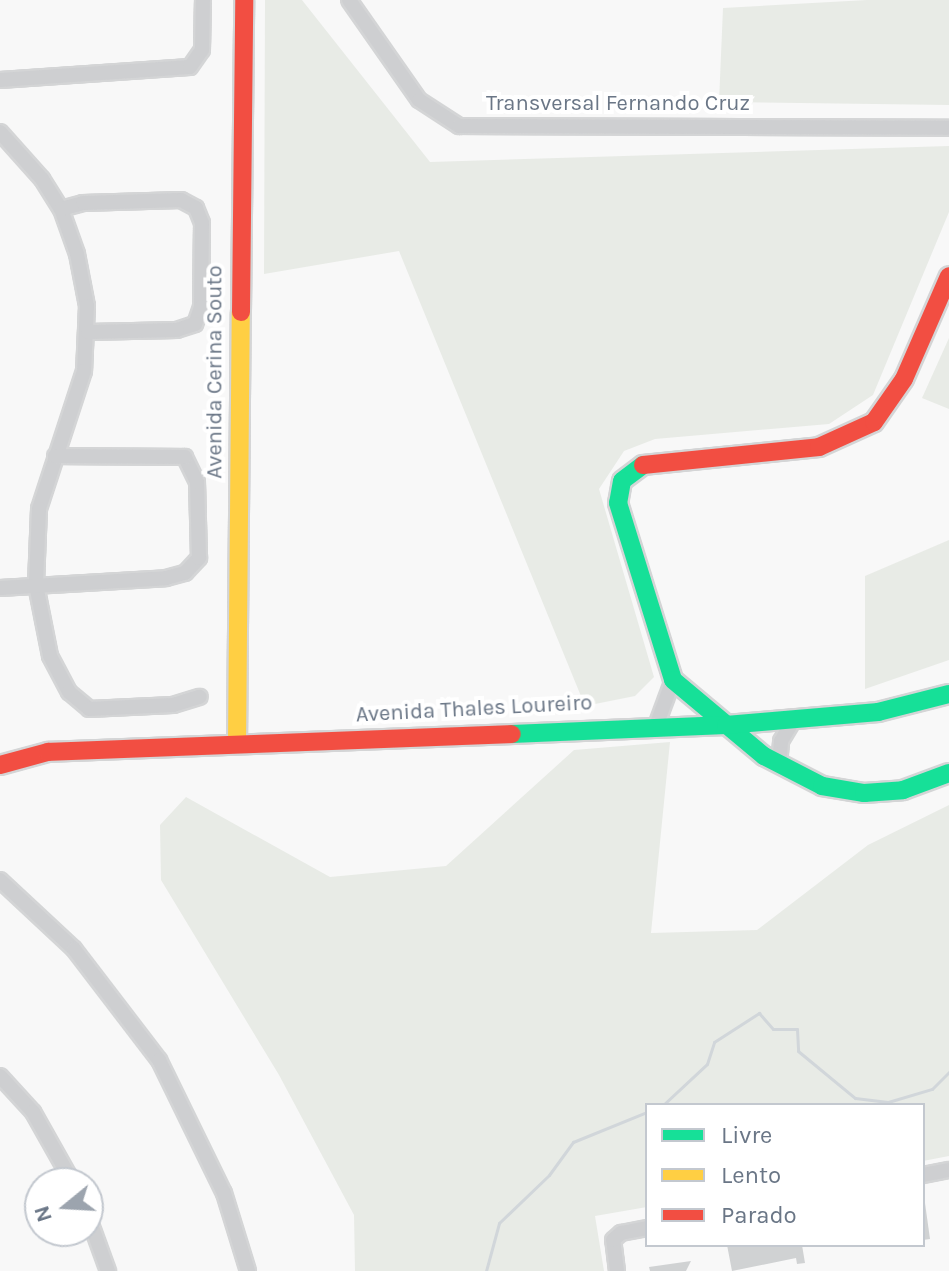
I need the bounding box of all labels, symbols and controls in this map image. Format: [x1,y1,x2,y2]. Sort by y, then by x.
street label: Transversal Fernando Cruz [486,91,750,117]
street label: Avenida Cerina Souto [202,265,228,479]
street label: Avenida Thales Loureiro [355,690,593,728]
legend [645,1103,925,1247]
text: Livre [721,1121,772,1149]
text: Lento [721,1161,781,1189]
north arrow [24,1167,104,1247]
text: Parado [721,1201,797,1229]
text: N [28,1202,58,1225]

